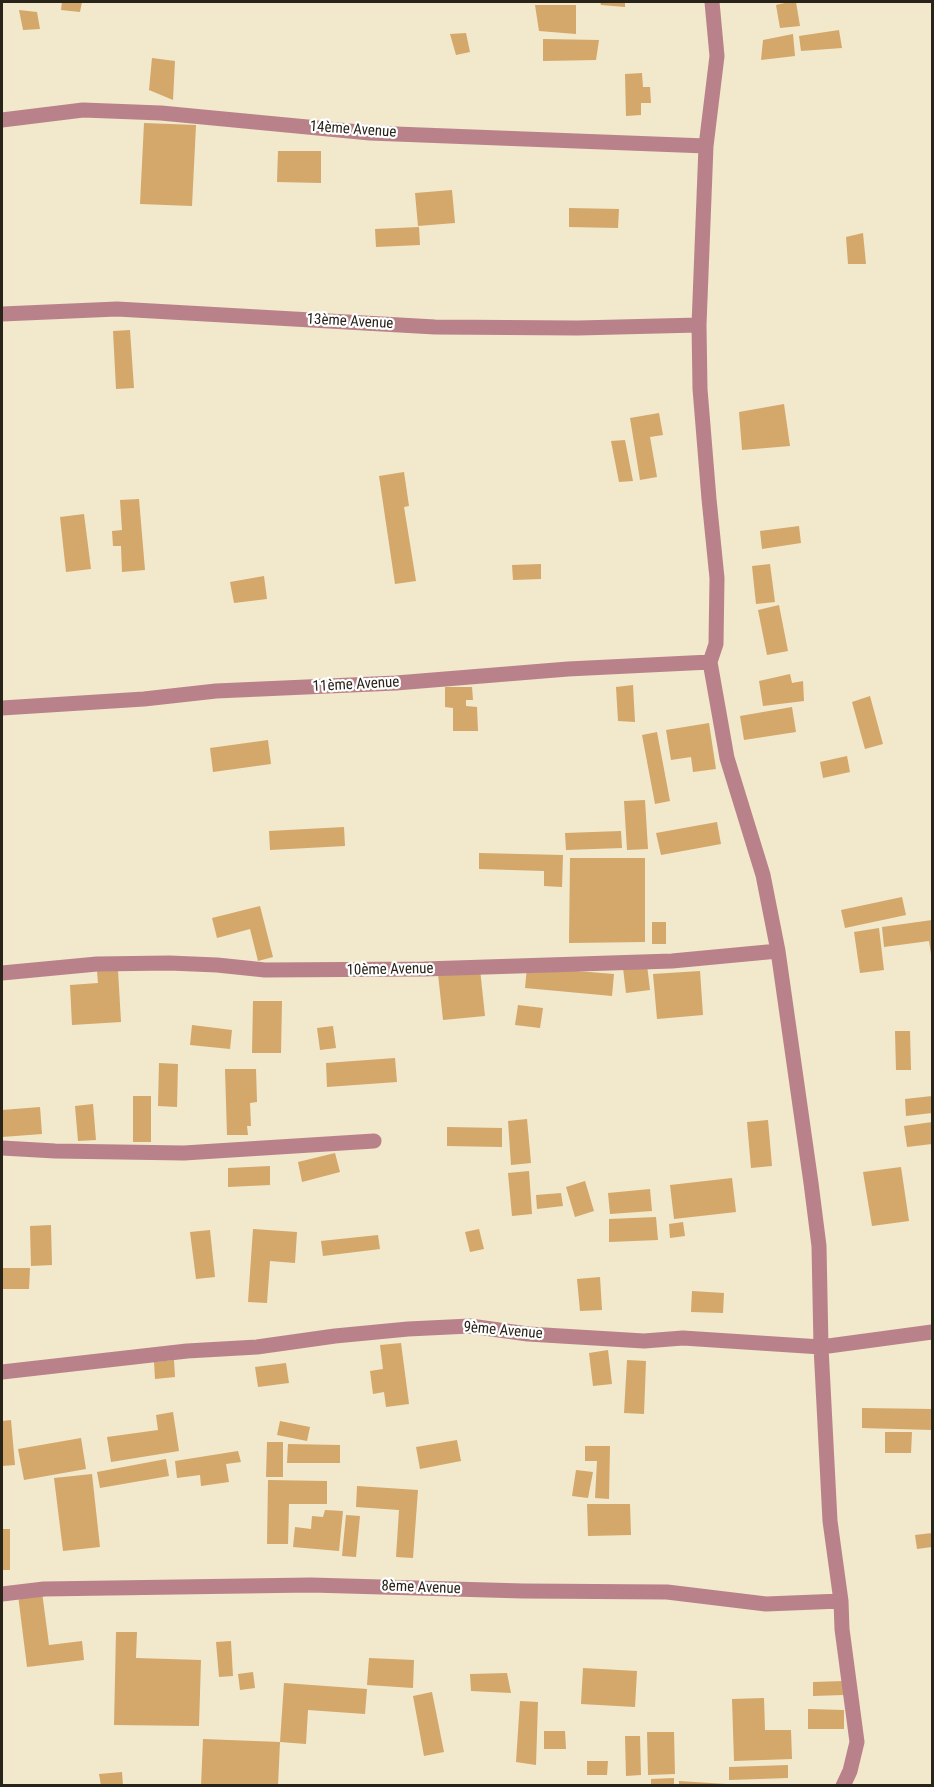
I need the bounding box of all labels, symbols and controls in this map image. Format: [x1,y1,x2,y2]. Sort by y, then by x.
street label: 14ème Avenue [309,118,397,142]
street label: 13ème Avenue [306,311,394,333]
street label: 11ème Avenue [312,674,400,696]
street label: 10ème Avenue [346,960,434,980]
street label: 9ème Avenue [463,1319,543,1343]
street label: 8ème Avenue [381,1578,461,1598]

